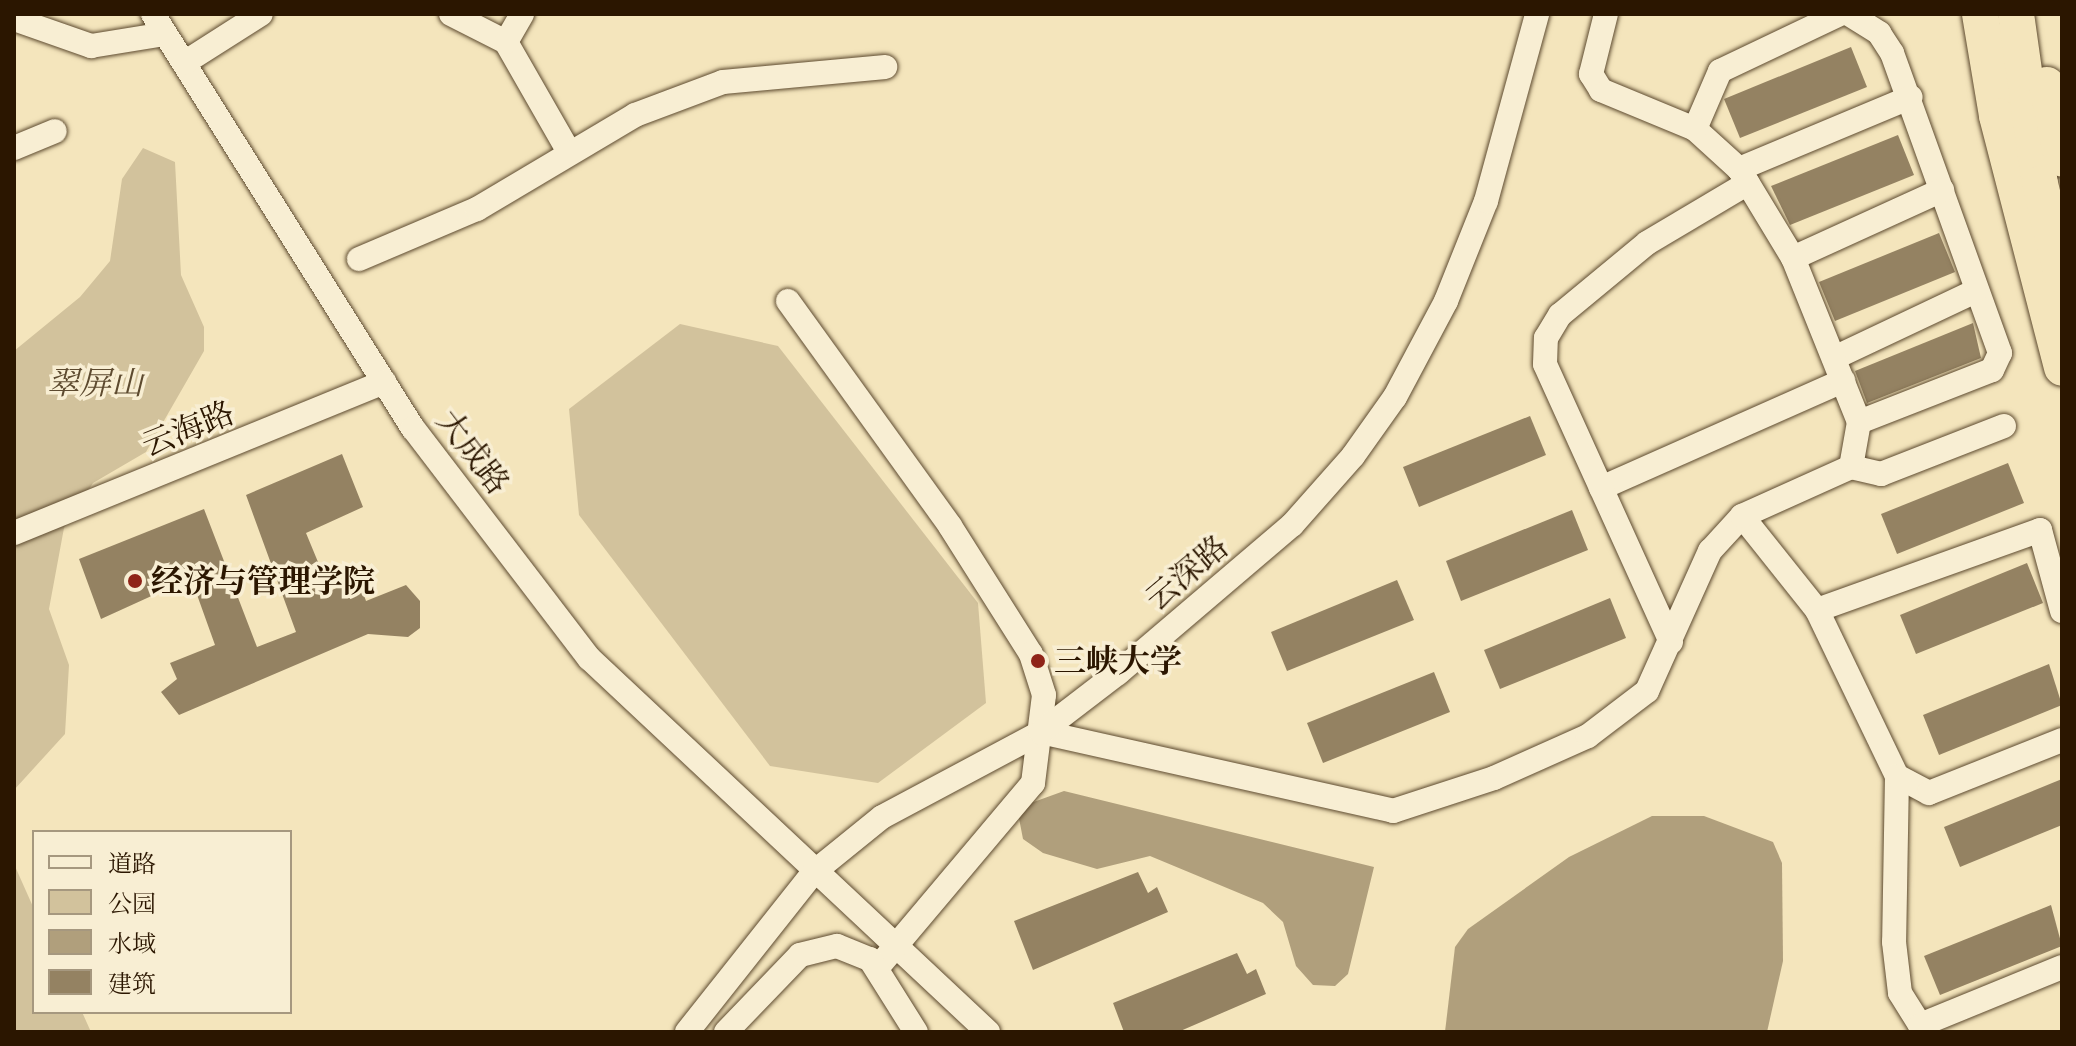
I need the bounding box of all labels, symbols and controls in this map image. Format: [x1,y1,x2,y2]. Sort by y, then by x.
park label: 翠屏山 [47,364,143,402]
street label: 云海路 [136,393,240,465]
street label: 大成路 [429,402,517,502]
street label: 云深路 [1138,527,1236,619]
place label: 经济与管理学院 [151,562,375,600]
marker: 经济与管理学院 [126,572,144,590]
place label: 三峡大学 [1054,642,1182,680]
marker: 三峡大学 [1029,652,1047,670]
legend [32,830,292,1014]
text: 道路 [108,848,156,880]
text: 公园 [108,888,156,920]
text: 水域 [108,928,156,960]
text: 建筑 [108,968,156,1000]

